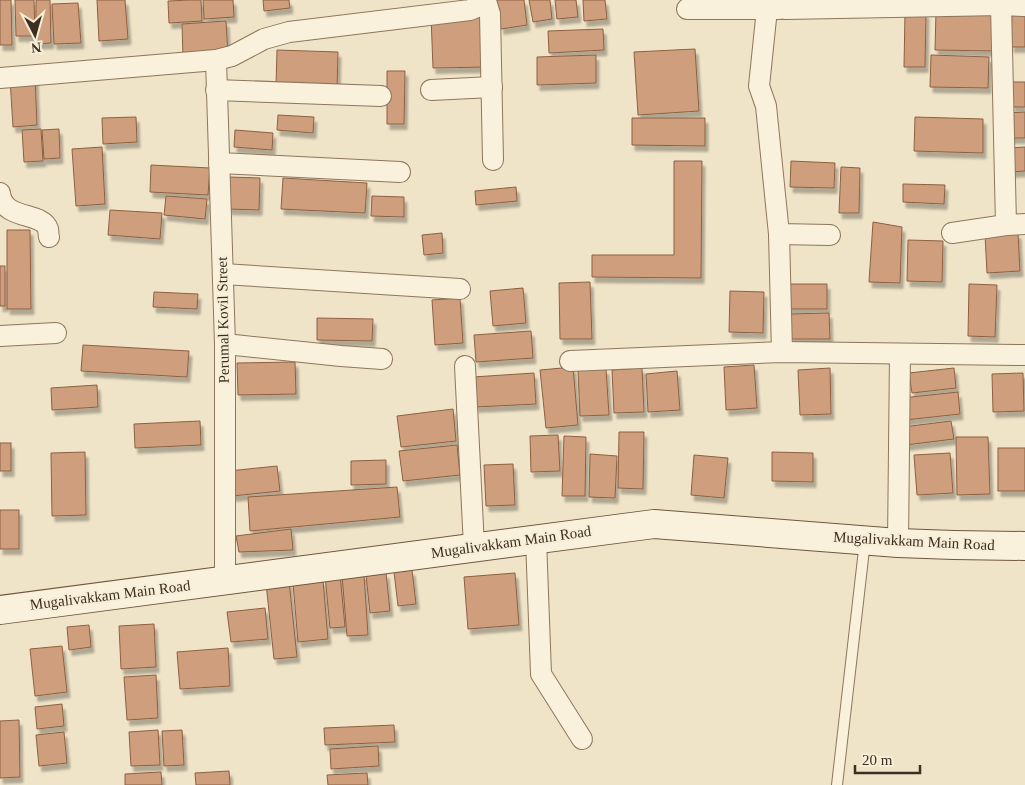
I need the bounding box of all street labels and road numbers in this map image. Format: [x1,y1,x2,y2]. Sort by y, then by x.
street label: Perumal Kovil Street [214,256,232,383]
street label: Mugalivakkam Main Road [430,523,593,561]
street label: Mugalivakkam Main Road [833,529,996,553]
street label: Mugalivakkam Main Road [29,577,192,613]

